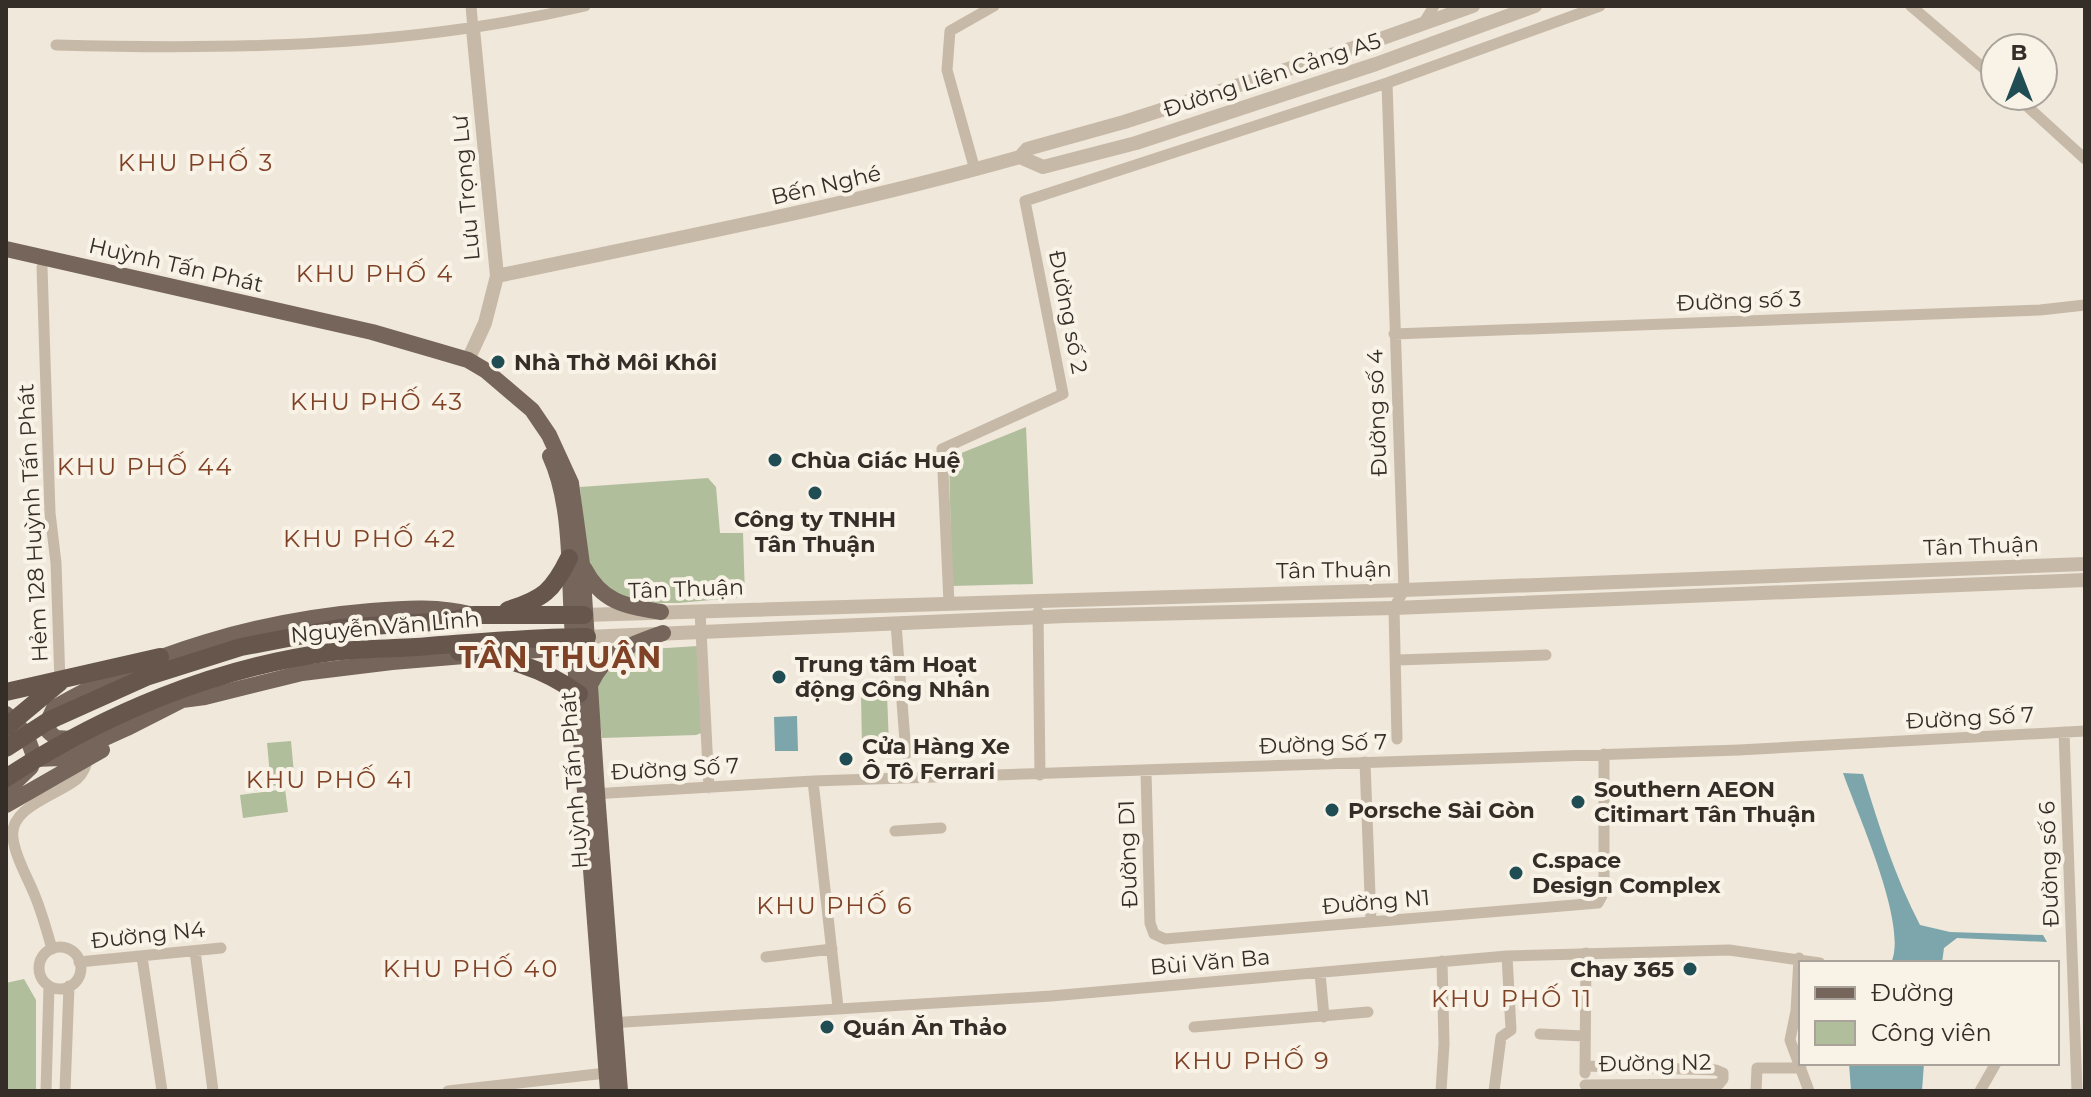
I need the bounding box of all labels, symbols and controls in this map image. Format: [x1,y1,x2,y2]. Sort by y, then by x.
street label: Đường Liên Cảng A5 [1160,27,1384,123]
north arrow [1979,32,2059,112]
text: B [2011,39,2027,66]
street label: Lưu Trọng Lư [446,114,486,262]
district label: KHU PHỐ 3 [118,147,274,177]
street label: Bến Nghé [769,159,883,211]
street label: Huỳnh Tấn Phát [86,232,266,298]
street label: Đường số 2 [1043,248,1093,376]
district label: KHU PHỐ 4 [296,258,454,288]
street label: Đường số 3 [1676,285,1802,317]
place label: Nhà Thờ Môi Khôi [514,349,717,376]
street label: Đường số 4 [1361,349,1393,477]
marker: Nhà Thờ Môi Khôi [489,353,507,371]
street label: Hẻm 128 Huỳnh Tấn Phát [12,383,54,663]
district label: KHU PHỐ 43 [290,386,464,416]
place label: Chùa Giác Huệ [791,447,960,474]
district label: KHU PHỐ 44 [57,451,233,481]
marker: Chùa Giác Huệ [766,451,784,469]
marker: Công ty TNHH Tân Thuận [806,484,824,502]
place label: Công ty TNHH Tân Thuận [734,506,896,558]
district label: KHU PHỐ 42 [283,523,457,553]
street label: Tân Thuận [1923,530,2039,562]
street label: Tân Thuận [1276,555,1392,585]
street label: Tân Thuận [628,573,744,605]
street label: Nguyễn Văn Linh [289,605,481,649]
district label: TÂN THUẬN [459,639,663,676]
place label: Trung tâm Hoạt động Công Nhân [795,651,990,703]
marker: Trung tâm Hoạt động Công Nhân [770,668,788,686]
street label: Huỳnh Tấn Phát [554,690,594,870]
street label: Đường Số 7 [1905,701,2035,735]
street label: Đường Số 7 [1258,728,1388,760]
place label: Cửa Hàng Xe Ô Tô Ferrari [862,733,1010,785]
marker: Cửa Hàng Xe Ô Tô Ferrari [837,750,855,768]
street label: Đường Số 7 [610,752,740,786]
district label: KHU PHỐ 41 [246,764,414,794]
place label: Southern AEON Citimart Tân Thuận [1594,776,1816,828]
marker: Southern AEON Citimart Tân Thuận [1569,793,1587,811]
place label: Porsche Sài Gòn [1348,797,1535,824]
street label: Đường D1 [1113,799,1143,909]
marker: Porsche Sài Gòn [1323,801,1341,819]
street label: Đường số 6 [2033,801,2065,927]
place label: C.space Design Complex [1532,847,1721,899]
marker: C.space Design Complex [1507,864,1525,882]
street label: Đường N1 [1321,884,1431,920]
district label: KHU PHỐ 6 [756,890,914,920]
street label: Đường N4 [90,916,207,954]
street label: Bùi Văn Ba [1149,943,1271,981]
district label: KHU PHỐ 40 [383,953,559,983]
place label: Chay 365 [1570,956,1674,983]
marker: Chay 365 [1681,960,1699,978]
legend [1799,961,2059,1065]
text: Đường [1871,978,1954,1007]
district label: KHU PHỐ 11 [1431,983,1593,1013]
place label: Quán Ăn Thảo [843,1014,1007,1041]
marker: Quán Ăn Thảo [818,1018,836,1036]
text: Công viên [1871,1018,1992,1047]
district label: KHU PHỐ 9 [1173,1045,1331,1075]
street label: Đường N2 [1598,1049,1712,1077]

